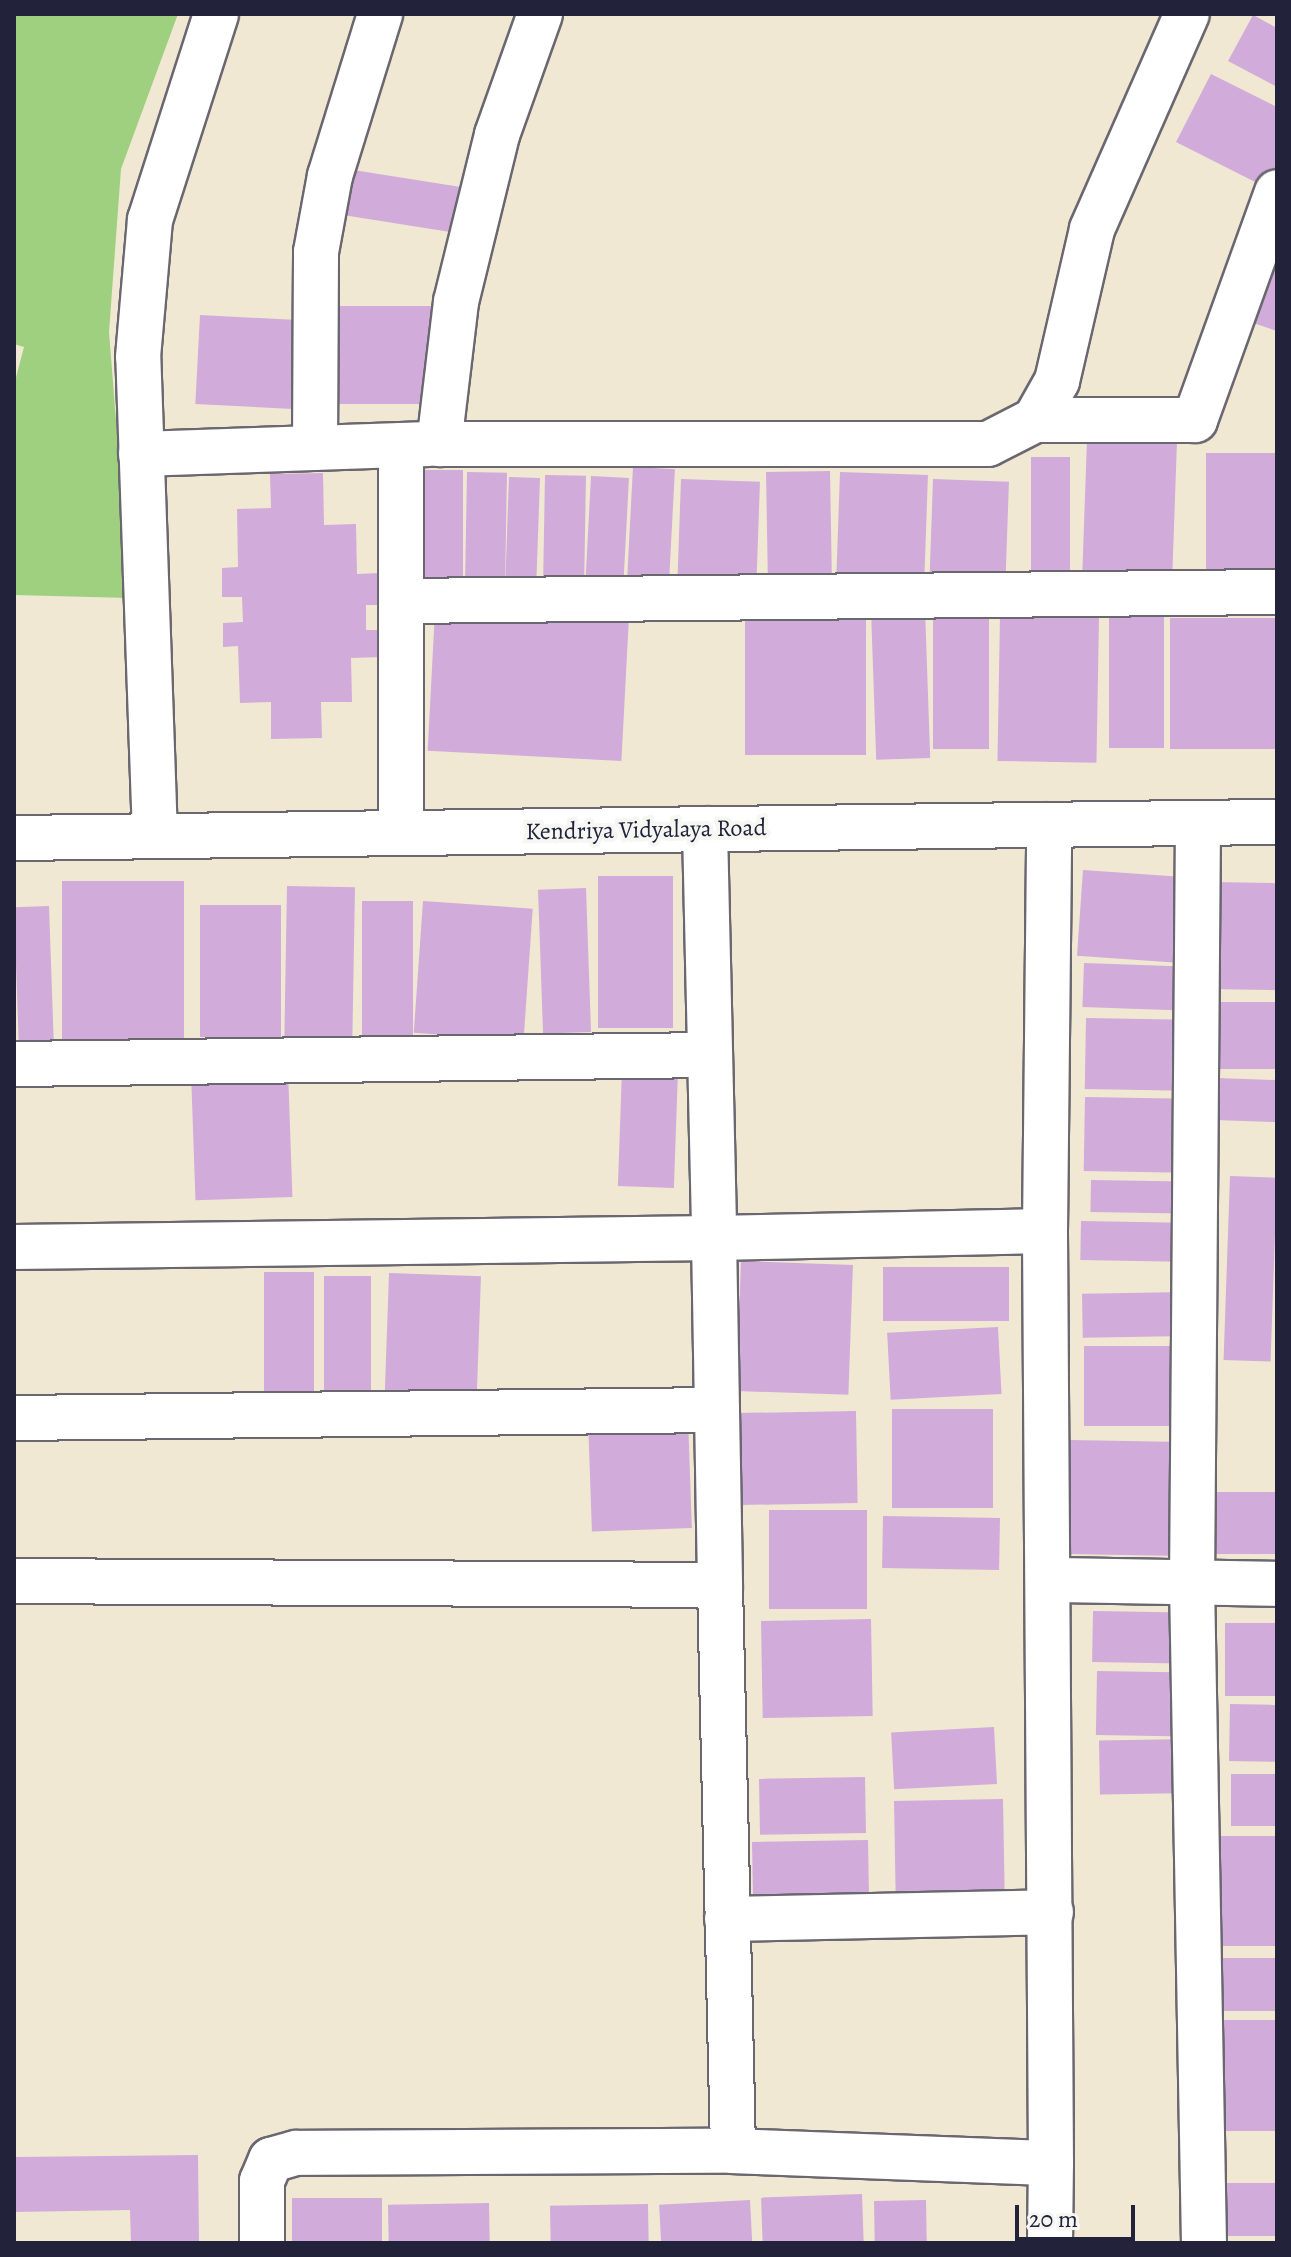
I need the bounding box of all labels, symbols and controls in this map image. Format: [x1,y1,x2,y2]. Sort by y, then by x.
street label: Kendriya Vidyalaya Road [525,813,767,847]
scale bar [1019,2189,1139,2239]
text: 20 m [1029,2203,1078,2235]

